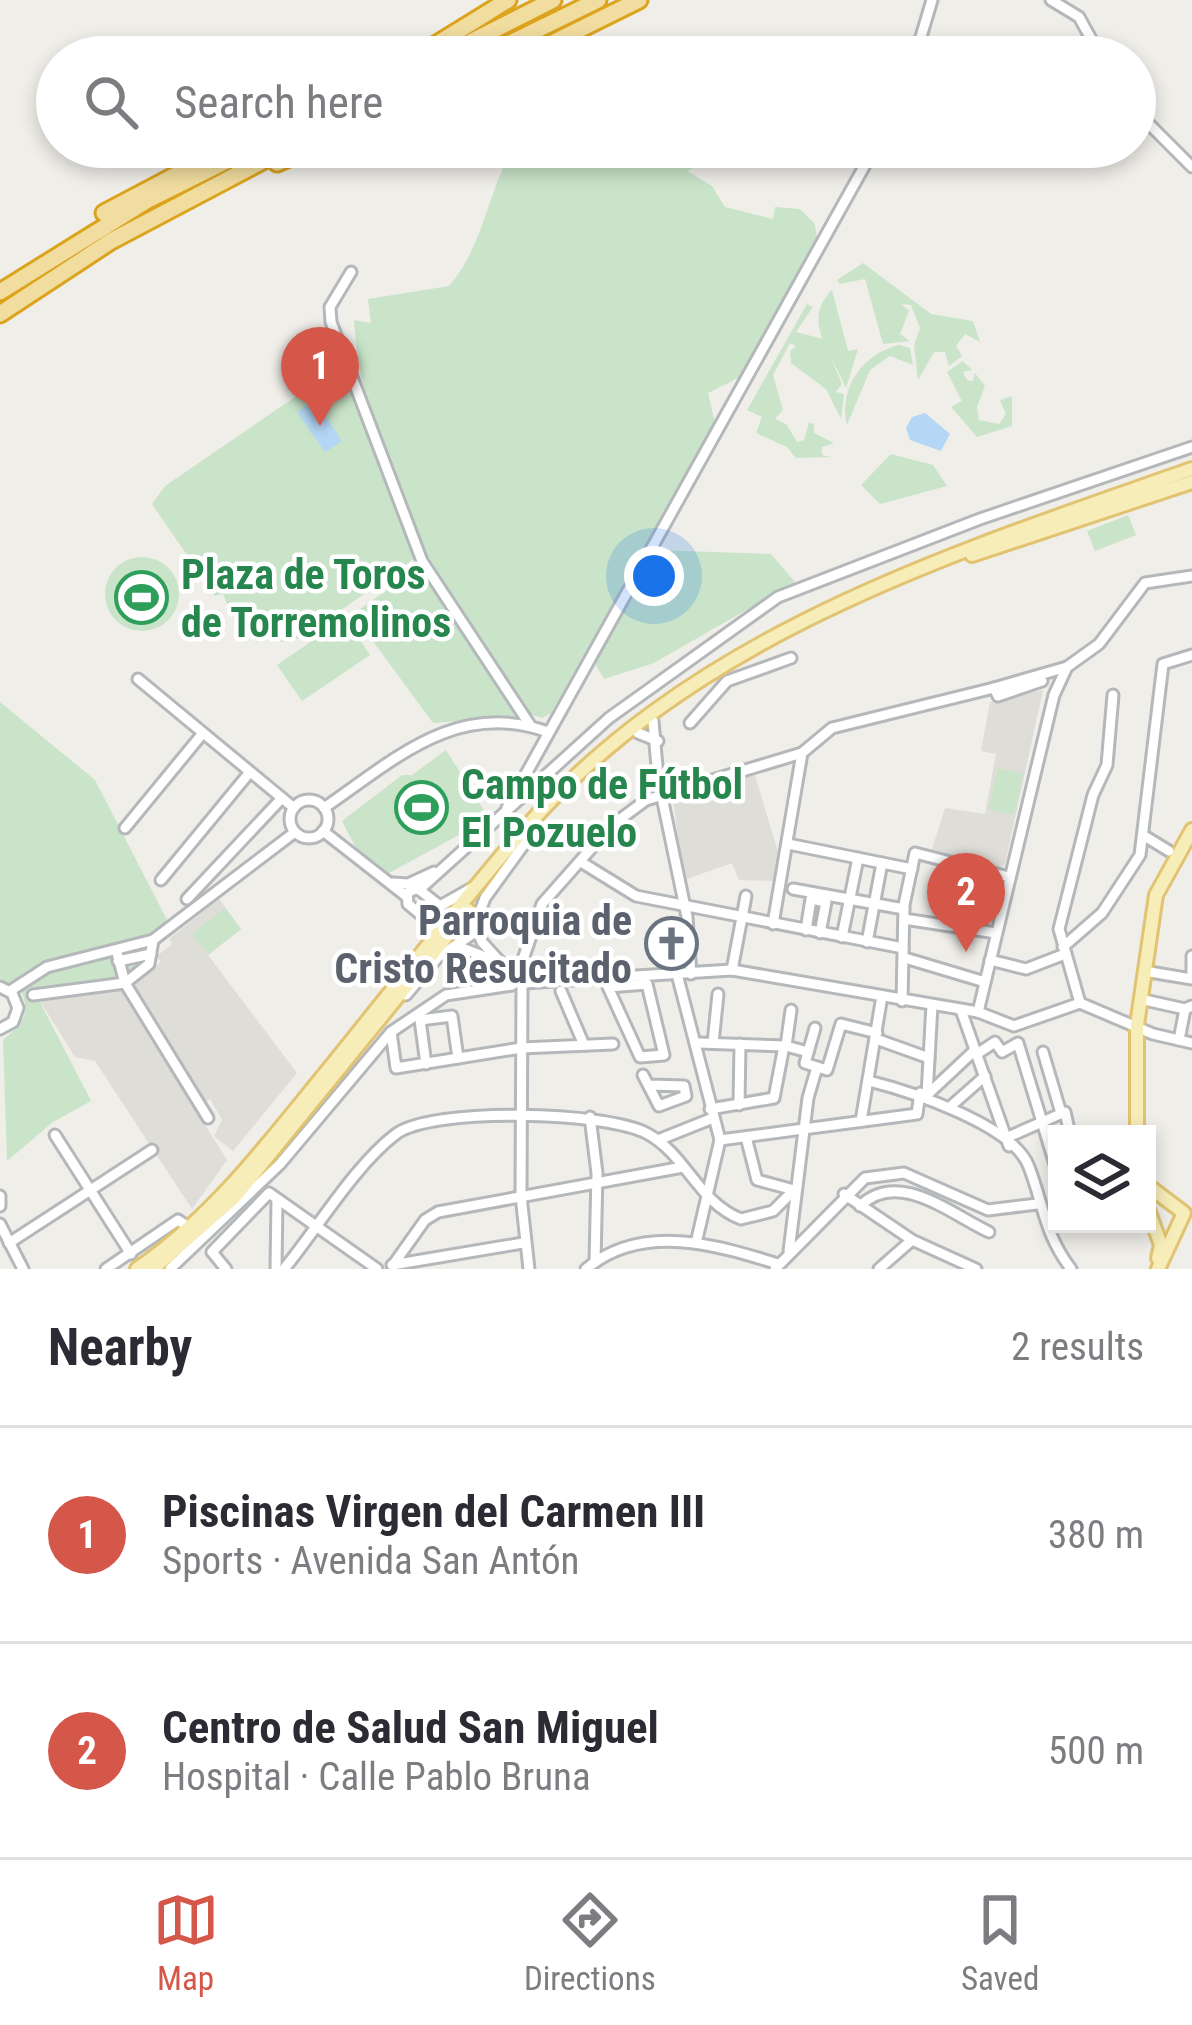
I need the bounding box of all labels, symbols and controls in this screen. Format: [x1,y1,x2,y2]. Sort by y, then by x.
search box [36,36,1156,168]
icon: search [78,69,144,135]
text: Search here [174,76,383,129]
pin: 1 [281,327,359,426]
your location [624,546,684,606]
place label: Plaza de Toros de Torremolinos [181,550,451,647]
sports icon: Plaza de Toros de Torremolinos [114,570,170,626]
place label: Campo de Fútbol El Pozuelo [461,760,743,857]
sports icon: Campo de Fútbol El Pozuelo [394,780,450,836]
pin: 2 [927,853,1005,952]
place label: Parroquia de Cristo Resucitado [334,896,632,993]
church icon: Parroquia de Cristo Resucitado [643,916,699,972]
map controls [1048,1125,1156,1233]
button: layers [1048,1125,1156,1233]
text: Nearby [48,1318,192,1377]
text: 2 results [1011,1324,1144,1370]
text: Piscinas Virgen del Carmen III [162,1485,705,1538]
text: 1 [77,1512,97,1558]
text: 380 m [1048,1512,1144,1558]
text: Sports · Avenida San Antón [162,1538,579,1584]
text: Centro de Salud San Miguel [162,1701,659,1754]
text: 2 [77,1728,97,1774]
text: 500 m [1048,1728,1144,1774]
text: Hospital · Calle Pablo Bruna [162,1754,591,1800]
tab: Map [153,1887,219,1998]
tab: Directions [524,1887,656,1998]
tab: Saved [961,1887,1039,1998]

